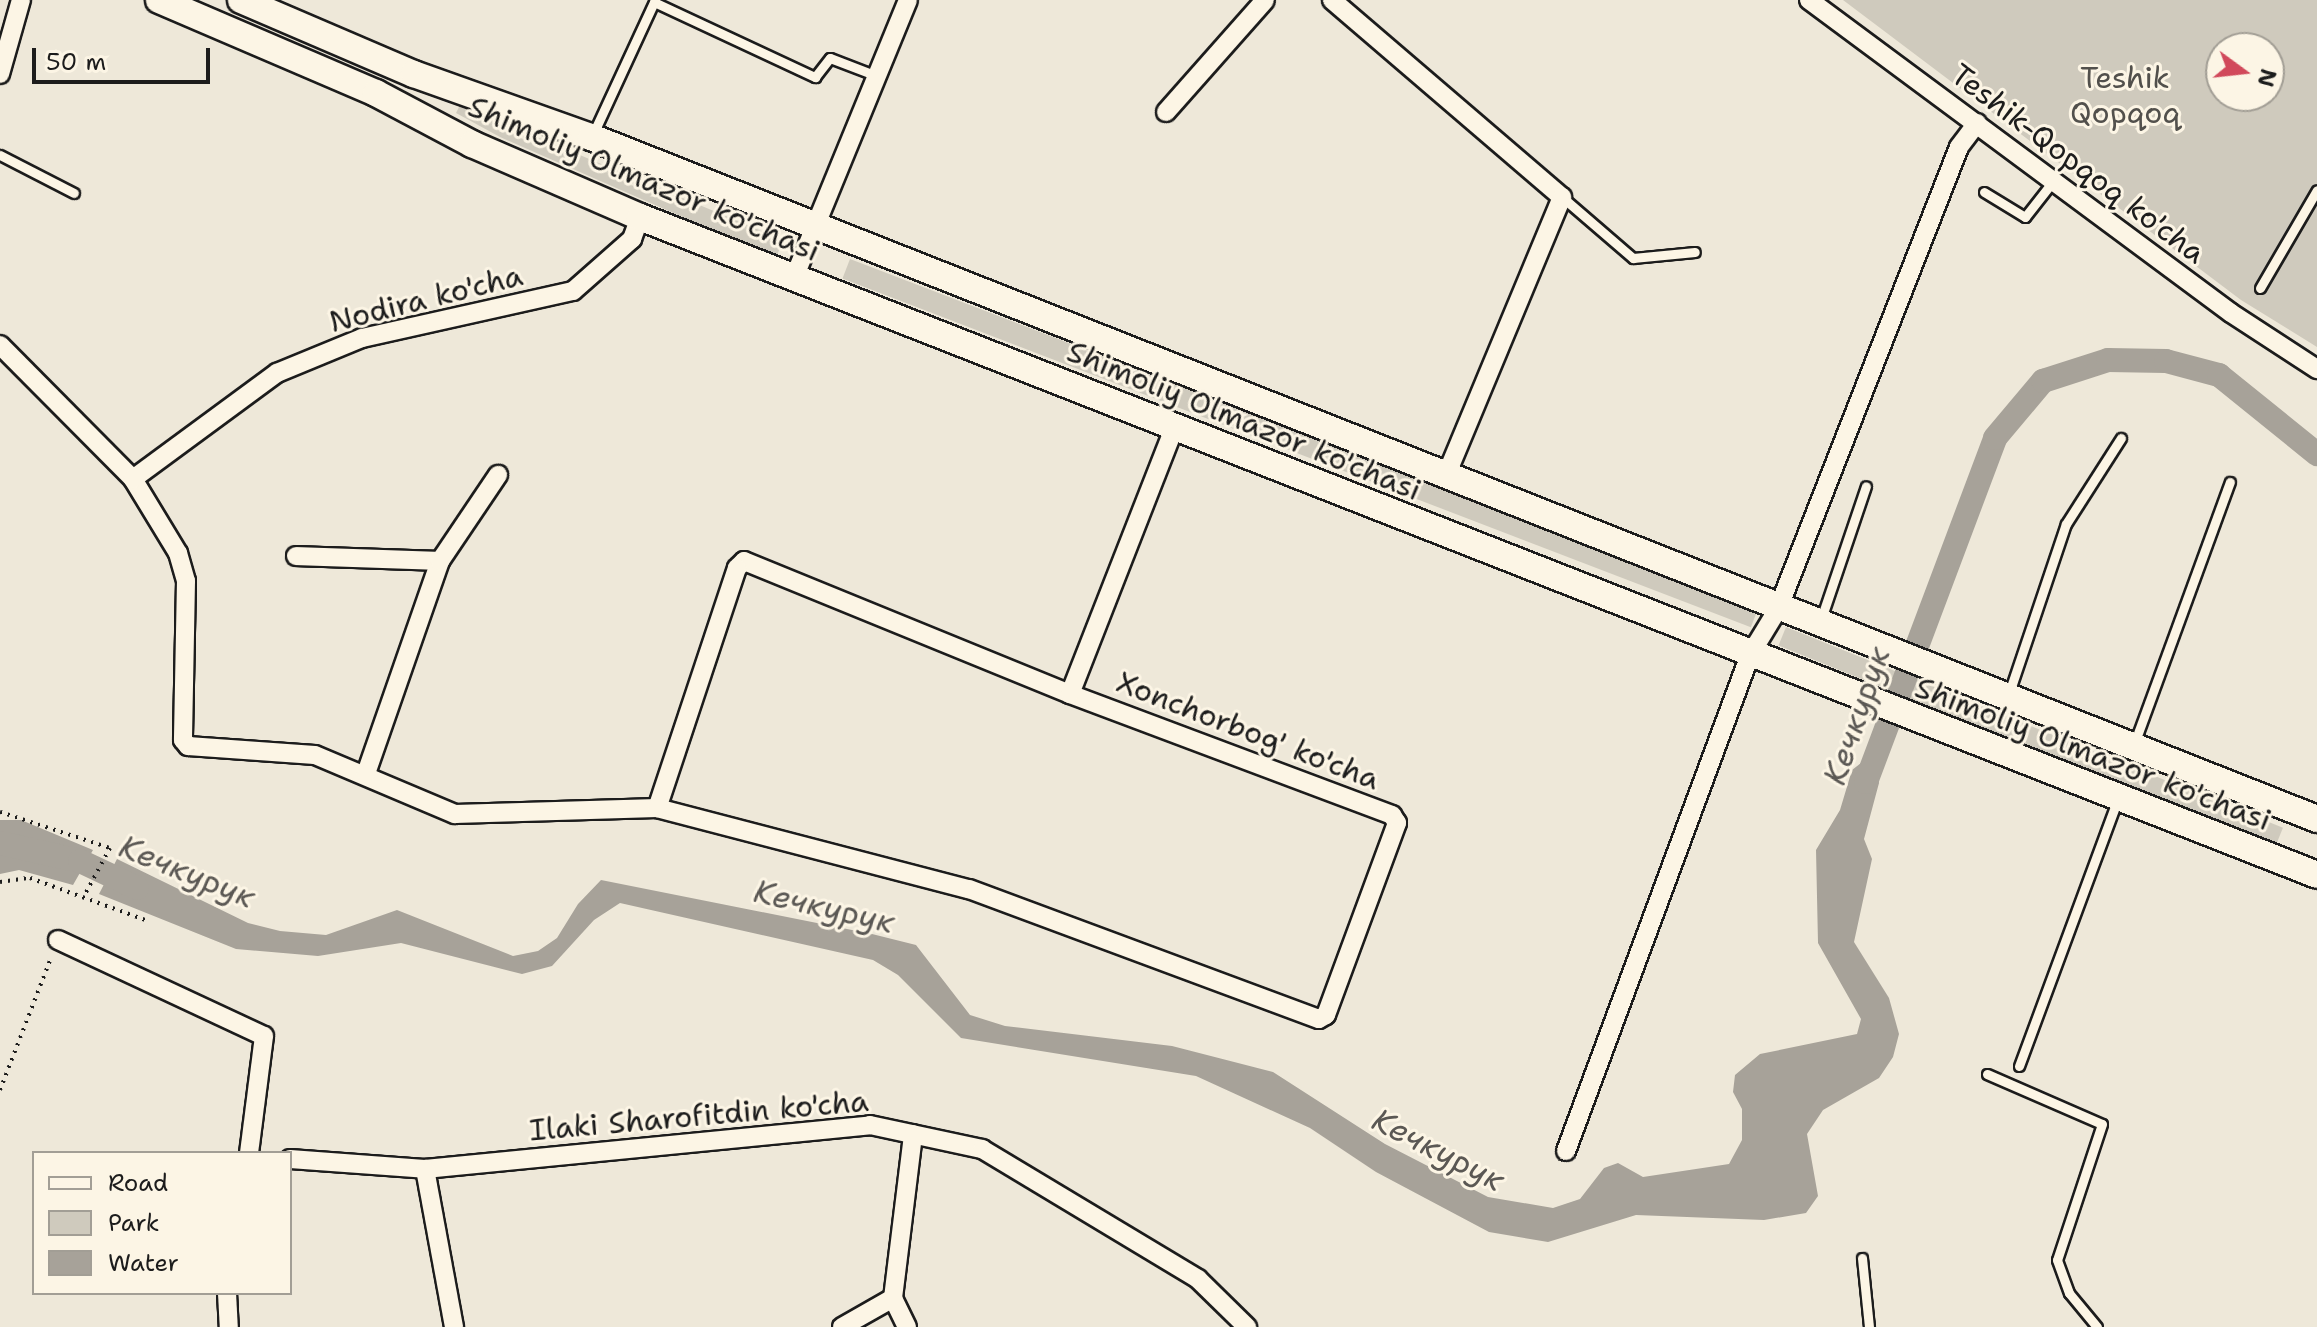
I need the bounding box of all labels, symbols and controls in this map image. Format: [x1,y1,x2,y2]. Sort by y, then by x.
scale bar [36,32,214,82]
north arrow [2205,32,2285,112]
text: 50 m [46,46,106,78]
street label: Teshik-Qopqoq ko'cha [1944,57,2212,271]
park label: Teshik Qopqoq [2070,60,2180,130]
text: N [2250,66,2283,90]
street label: Shimoliy Olmazor ko'chasi [463,89,825,269]
street label: Nodira ko'cha [326,258,526,340]
street label: Shimoliy Olmazor ko'chasi [1062,333,1426,509]
water label: Кечкурук [1816,642,1898,790]
street label: Xonchorbog' ko'cha [1112,664,1384,798]
street label: Shimoliy Olmazor ko'chasi [1910,669,2276,839]
water label: Кечкурук [113,827,261,917]
water label: Кечкурук [750,872,898,942]
street label: Ilaki Sharofitdin ko'cha [528,1083,870,1149]
water label: Кечкурук [1365,1100,1511,1200]
legend [32,1151,292,1295]
text: Road [108,1167,168,1199]
text: Park [108,1207,160,1239]
text: Water [108,1247,179,1279]

